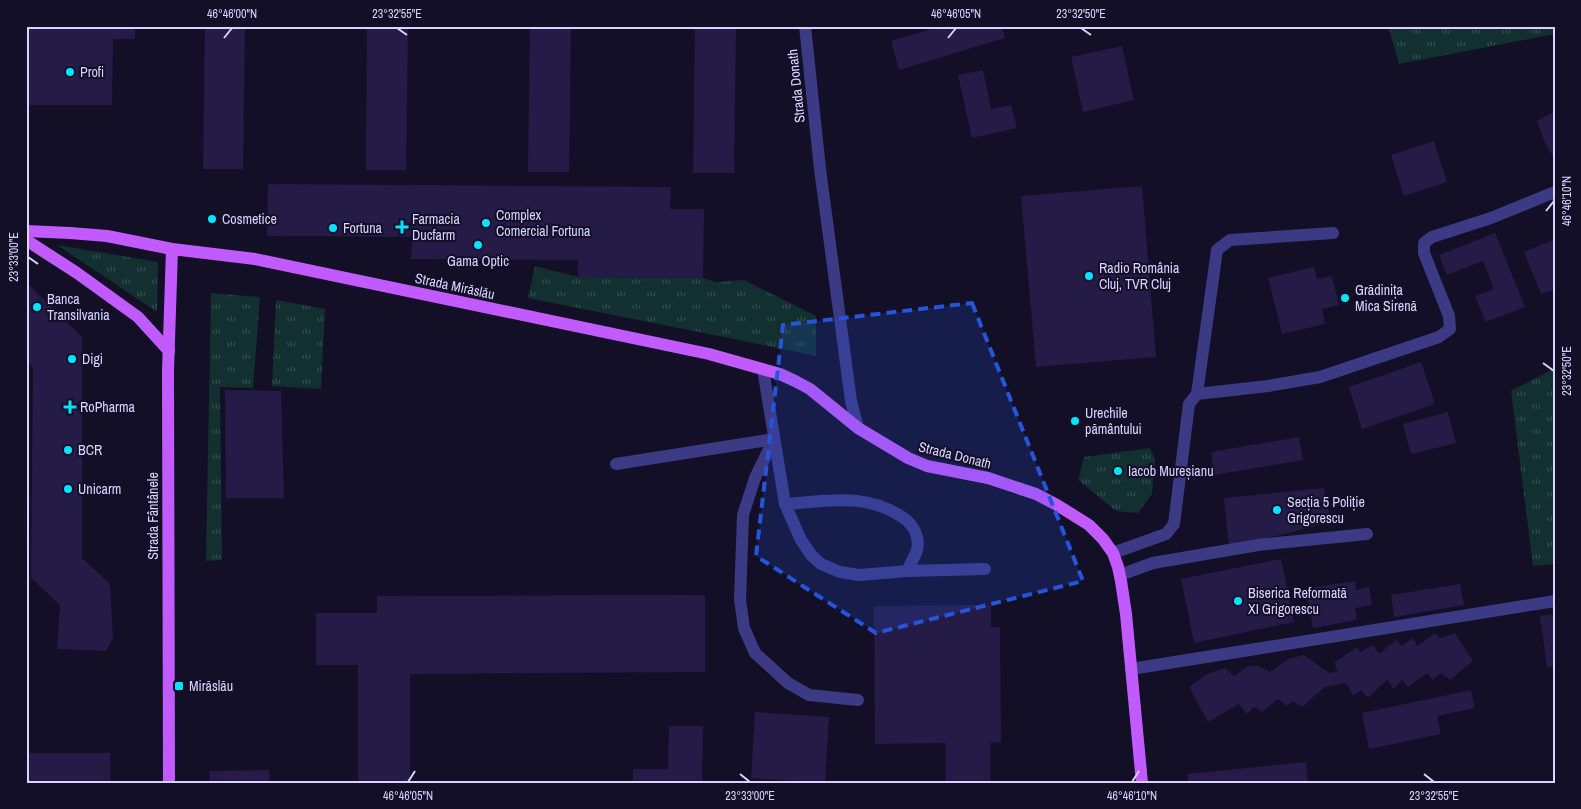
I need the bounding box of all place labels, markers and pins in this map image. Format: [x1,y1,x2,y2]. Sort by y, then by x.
place label: Profi [80,63,104,81]
marker: Profi [64,66,76,78]
place label: Complex Comercial Fortuna [496,206,591,240]
place label: Cosmetice [222,210,277,228]
place label: Farmacia Ducfarm [412,210,461,244]
marker: Cosmetice [206,213,218,225]
marker: Complex Comercial Fortuna [480,217,492,229]
place label: Fortuna [343,219,383,237]
marker: Farmacia Ducfarm [396,221,408,233]
marker: Fortuna [327,222,339,234]
marker: Gama Optic [472,239,484,251]
place label: Gama Optic [447,252,509,270]
place label: Radio România Cluj, TVR Cluj [1099,259,1180,293]
marker: Radio România Cluj, TVR Cluj [1083,270,1095,282]
place label: Grădinița Mica Sirenă [1355,281,1418,315]
place label: Banca Transilvania [47,290,110,324]
marker: Grădinița Mica Sirenă [1339,292,1351,304]
marker: Banca Transilvania [31,301,43,313]
place label: Digi [82,350,103,368]
marker: Digi [66,353,78,365]
place label: RoPharma [80,398,135,416]
marker: RoPharma [64,401,76,413]
place label: Urechile pământului [1085,404,1142,438]
marker: Urechile pământului [1069,415,1081,427]
place label: BCR [78,441,102,459]
marker: BCR [62,444,74,456]
place label: Iacob Mureșianu [1128,462,1214,480]
marker: Iacob Mureșianu [1112,465,1124,477]
place label: Unicarm [78,480,121,498]
marker: Unicarm [62,483,74,495]
place label: Secția 5 Poliție Grigorescu [1287,493,1365,527]
marker: Secția 5 Poliție Grigorescu [1271,504,1283,516]
place label: Biserica Reformată XI Grigorescu [1248,584,1348,618]
marker: Biserica Reformată XI Grigorescu [1232,595,1244,607]
place label: Mirăslău [189,677,233,695]
marker: Mirăslău [173,680,185,692]

